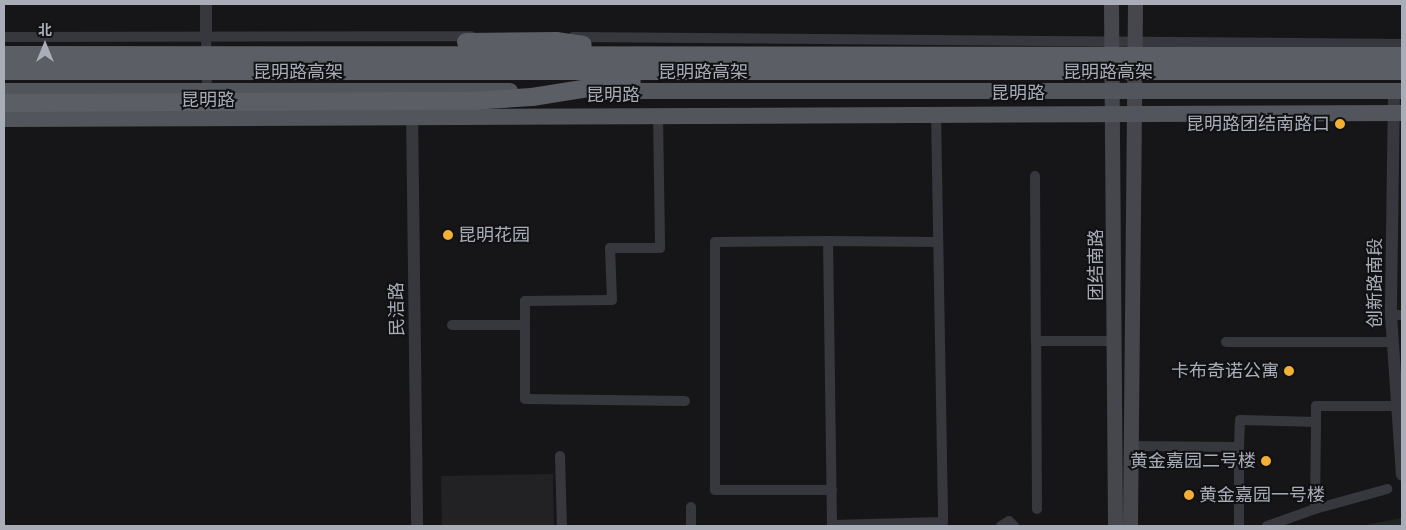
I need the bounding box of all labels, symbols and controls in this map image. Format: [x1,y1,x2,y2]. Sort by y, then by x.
text: 北 [38,19,52,40]
north arrow [20,20,70,70]
street label: 昆明路高架 [253,61,343,83]
street label: 昆明路高架 [658,61,748,83]
street label: 昆明路高架 [1063,61,1153,83]
street label: 昆明路 [991,82,1045,104]
street label: 昆明路 [586,84,640,106]
street label: 昆明路 [181,89,235,111]
place label: 昆明路团结南路口 [1186,113,1330,135]
marker: 昆明路团结南路口 [1334,118,1346,130]
place label: 昆明花园 [458,224,530,246]
marker: 昆明花园 [442,229,454,241]
street label: 团结南路 [1085,229,1107,301]
street label: 创新路南段 [1364,238,1386,328]
street label: 民洁路 [386,282,408,336]
place label: 卡布奇诺公寓 [1171,360,1279,382]
marker: 卡布奇诺公寓 [1283,365,1295,377]
place label: 黄金嘉园二号楼 [1130,450,1256,472]
marker: 黄金嘉园二号楼 [1260,455,1272,467]
place label: 黄金嘉园一号楼 [1199,484,1325,506]
marker: 黄金嘉园一号楼 [1183,489,1195,501]

